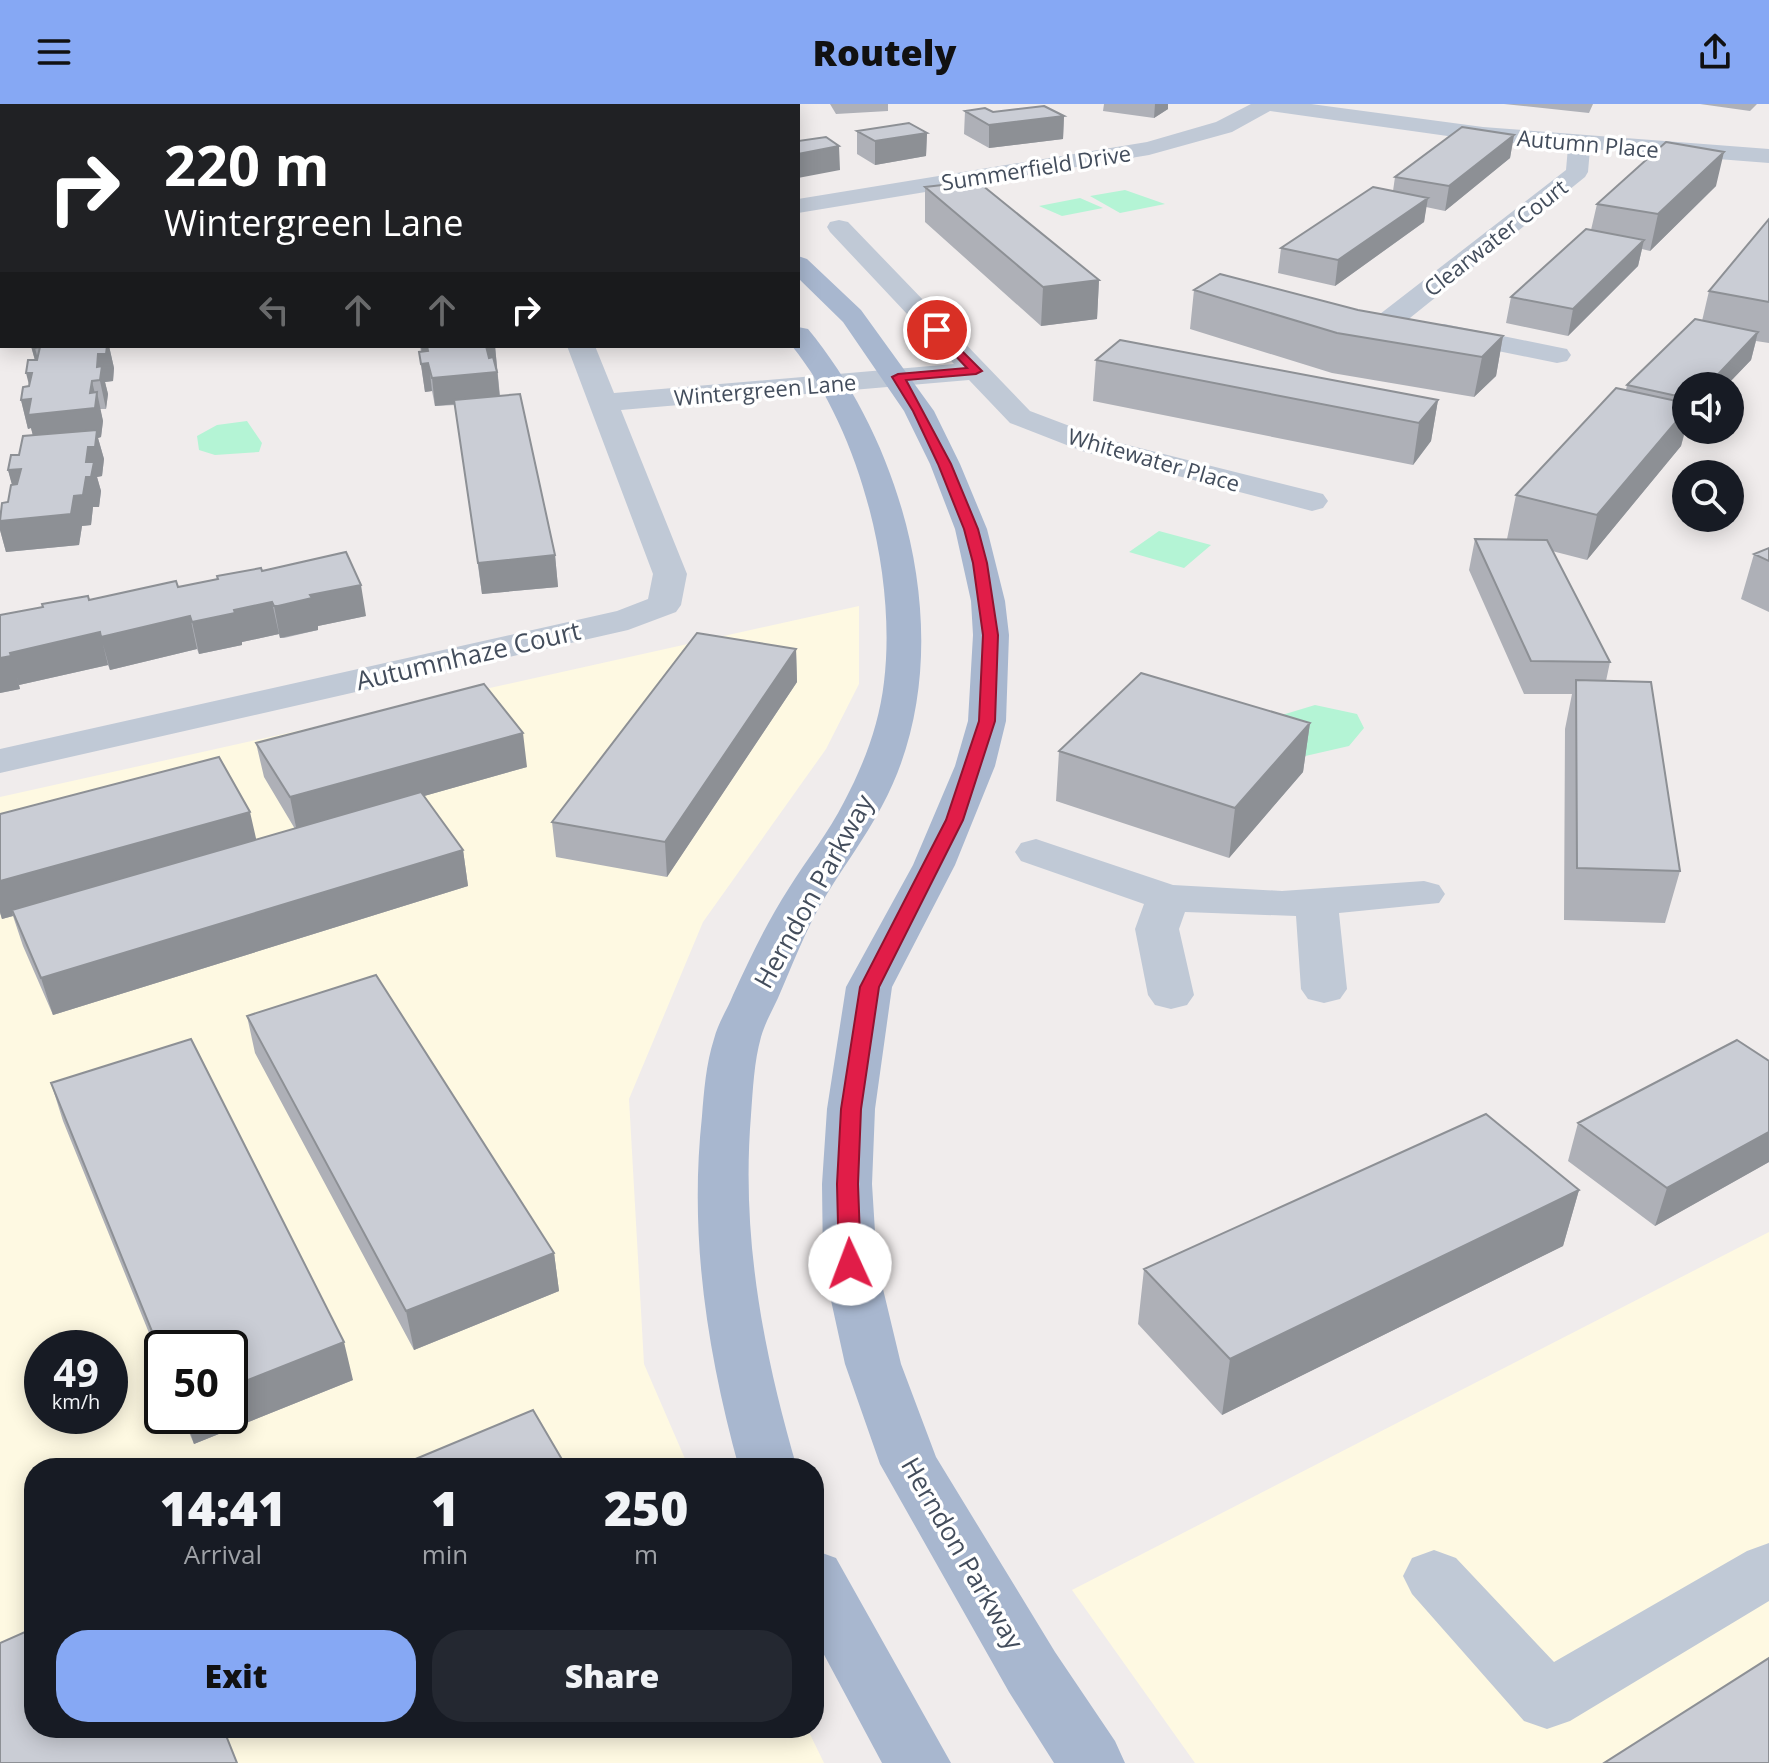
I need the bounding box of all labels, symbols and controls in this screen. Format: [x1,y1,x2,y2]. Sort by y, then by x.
text: Routely [813,28,956,77]
icon: menu [32,30,76,74]
icon: share [1693,30,1737,74]
street label: Autumn Place [1516,122,1660,164]
text: 220 m [164,126,330,202]
icon: right [32,136,136,240]
street label: Summerfield Drive [939,137,1133,197]
street label: Clearwater Court [1417,171,1573,303]
text: Wintergreen Lane [164,198,463,247]
icon: left [252,288,296,332]
icon: ahead [336,288,380,332]
icon: ahead [420,288,464,332]
icon: right [504,288,548,332]
pin [903,296,971,364]
icon: arrive [915,308,959,352]
street label: Wintergreen Lane [673,366,857,412]
map controls [1672,372,1744,532]
button: sound [1672,372,1744,444]
street label: Whitewater Place [1064,420,1244,498]
button: search [1672,460,1744,532]
street label: Autumnhaze Court [352,612,584,698]
street label: Herndon Parkway [745,787,882,994]
position arrow [808,1222,892,1306]
speed limit sign: 50 [144,1330,248,1434]
text: 49 [53,1344,99,1399]
text: km/h [52,1388,100,1415]
street label: Herndon Parkway [893,1450,1033,1657]
text: 14:41 [160,1475,286,1540]
text: 1 [431,1475,459,1540]
text: 250 [604,1475,688,1540]
text: Arrival [184,1536,262,1572]
text: min [422,1536,468,1572]
text: m [634,1536,658,1572]
button: Exit [56,1630,416,1722]
button: Share [432,1630,792,1722]

